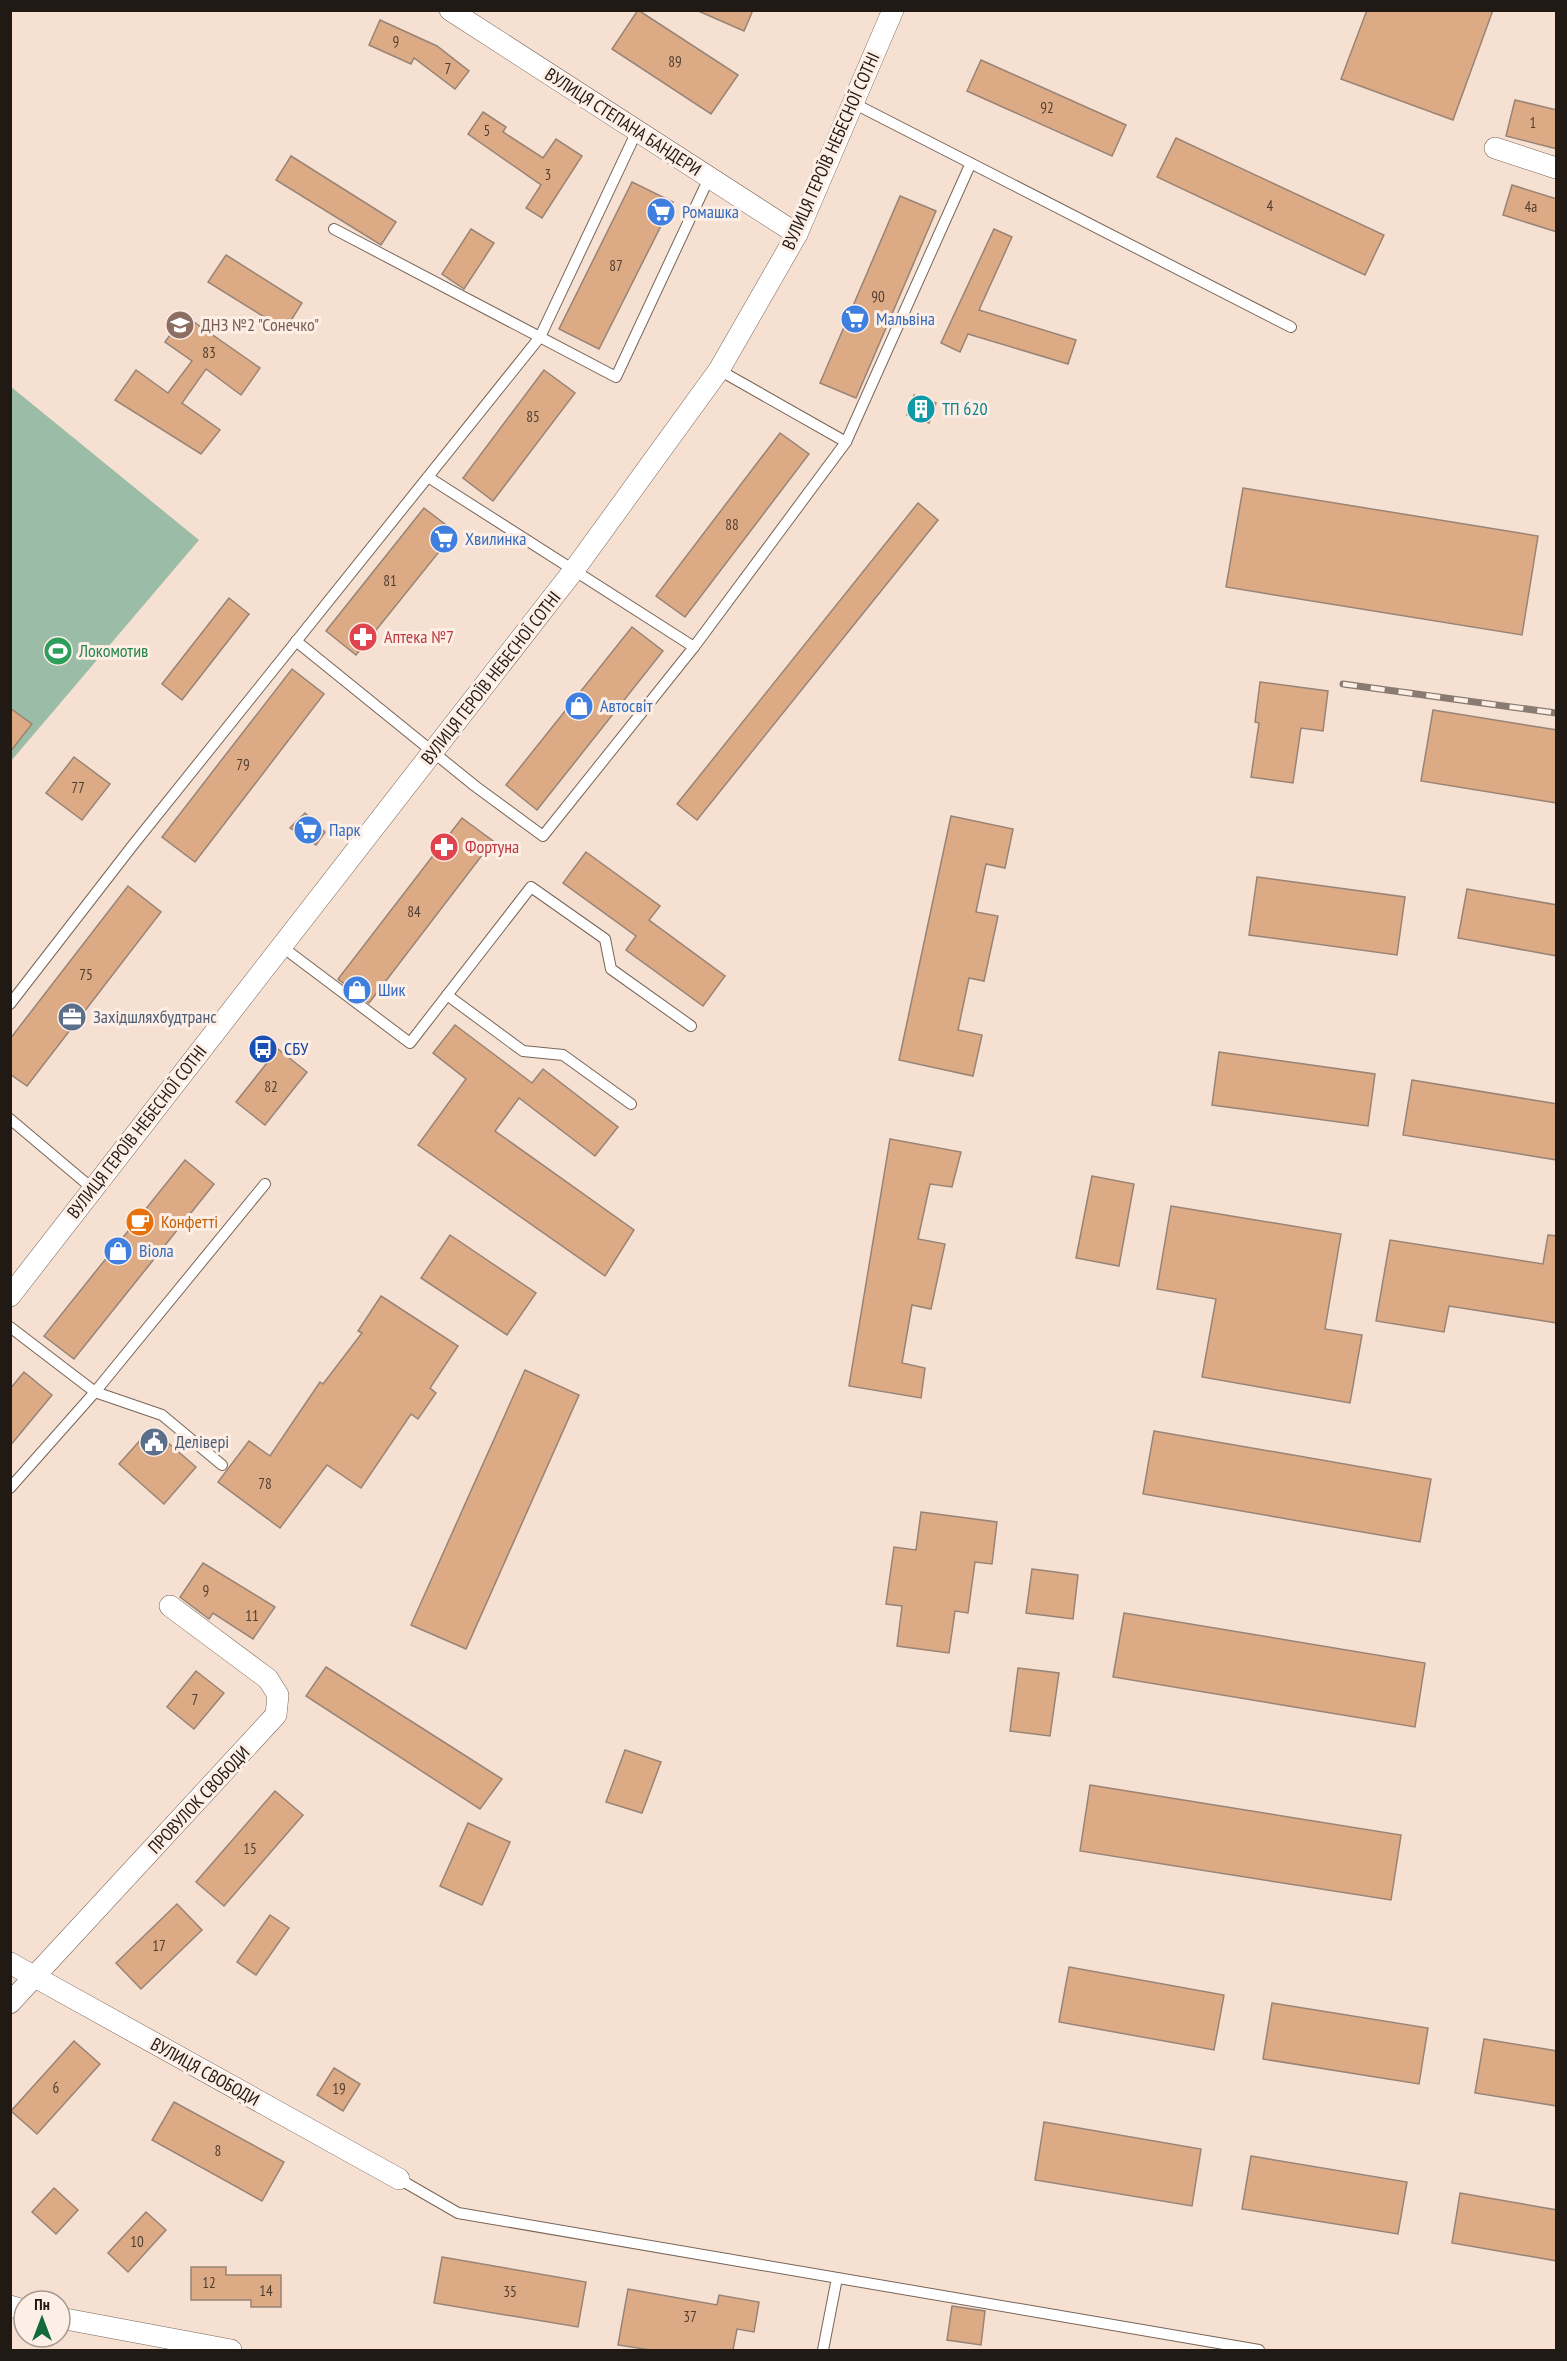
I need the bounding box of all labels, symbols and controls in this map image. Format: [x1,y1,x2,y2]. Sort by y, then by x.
house number: 9 [393,32,399,51]
street label: ВУЛИЦЯ ГЕРОЇВ НЕБЕСНОЇ СОТНІ [777,49,884,253]
house number: 89 [668,52,682,71]
house number: 7 [445,59,451,78]
street label: ВУЛИЦЯ СТЕПАНА БАНДЕРИ [541,62,706,181]
house number: 92 [1040,98,1054,117]
house number: 1 [1530,113,1536,132]
house number: 5 [484,121,490,140]
house number: 3 [545,165,551,184]
supermarket icon: Ромашка [645,196,677,228]
house number: 4 [1267,196,1274,215]
house number: 4а [1525,197,1537,216]
place label: Ромашка [682,200,739,223]
house number: 87 [609,256,623,275]
house number: 90 [871,287,885,306]
supermarket icon: Мальвіна [839,303,871,335]
place label: Мальвіна [876,307,935,330]
school or university icon: ДНЗ №2 "Сонечко" [164,309,196,341]
place label: ДНЗ №2 "Сонечко" [201,313,319,336]
house number: 83 [202,343,216,362]
building icon: ТП 620 [905,393,937,425]
place label: ТП 620 [942,397,988,420]
house number: 85 [526,407,540,426]
house number: 88 [725,515,739,534]
supermarket icon: Хвилинка [428,523,460,555]
place label: Хвилинка [465,527,526,550]
house number: 81 [383,571,397,590]
street label: ВУЛИЦЯ ГЕРОЇВ НЕБЕСНОЇ СОТНІ [416,586,565,769]
pharmacy icon: Аптека №7 [347,621,379,653]
place label: Аптека №7 [384,625,454,648]
sports icon: Локомотив [42,635,74,667]
place label: Локомотив [78,639,148,662]
shop icon: Автосвіт [563,690,595,722]
place label: Автосвіт [600,694,653,717]
house number: 79 [236,755,250,774]
house number: 77 [71,778,85,797]
supermarket icon: Парк [292,814,324,846]
place label: Парк [329,818,360,841]
pharmacy icon: Фортуна [428,831,460,863]
place label: Фортуна [465,835,519,858]
house number: 84 [407,902,421,921]
house number: 75 [79,965,93,984]
shop icon: Шик [341,974,373,1006]
place label: Шик [378,978,405,1001]
office icon: Західшляхбудтранс [56,1001,88,1033]
place label: Західшляхбудтранс [93,1005,217,1028]
bus stop icon: СБУ [247,1033,279,1065]
place label: СБУ [284,1037,309,1060]
street label: ВУЛИЦЯ ГЕРОЇВ НЕБЕСНОЇ СОТНІ [62,1040,211,1223]
house number: 82 [264,1077,278,1096]
cafe icon: Конфетті [124,1206,156,1238]
place label: Конфетті [161,1210,218,1233]
shop icon: Віола [102,1235,134,1267]
place label: Віола [139,1239,174,1262]
public building icon: Делівері [138,1426,170,1458]
place label: Делівері [175,1430,229,1453]
house number: 78 [258,1474,272,1493]
house number: 9 [203,1581,209,1600]
house number: 11 [245,1606,259,1625]
house number: 7 [192,1690,198,1709]
street label: ПРОВУЛОК СВОБОДИ [143,1741,254,1858]
house number: 15 [243,1839,257,1858]
house number: 17 [152,1936,166,1955]
street label: ВУЛИЦЯ СВОБОДИ [147,2032,264,2111]
house number: 6 [53,2078,60,2097]
house number: 19 [332,2079,346,2098]
house number: 8 [215,2141,221,2160]
house number: 10 [130,2232,144,2251]
house number: 12 [202,2273,216,2292]
house number: 14 [259,2281,273,2300]
house number: 35 [503,2282,517,2301]
north arrow [12,2289,72,2349]
text: Пн [34,2294,50,2314]
house number: 37 [683,2307,697,2326]

